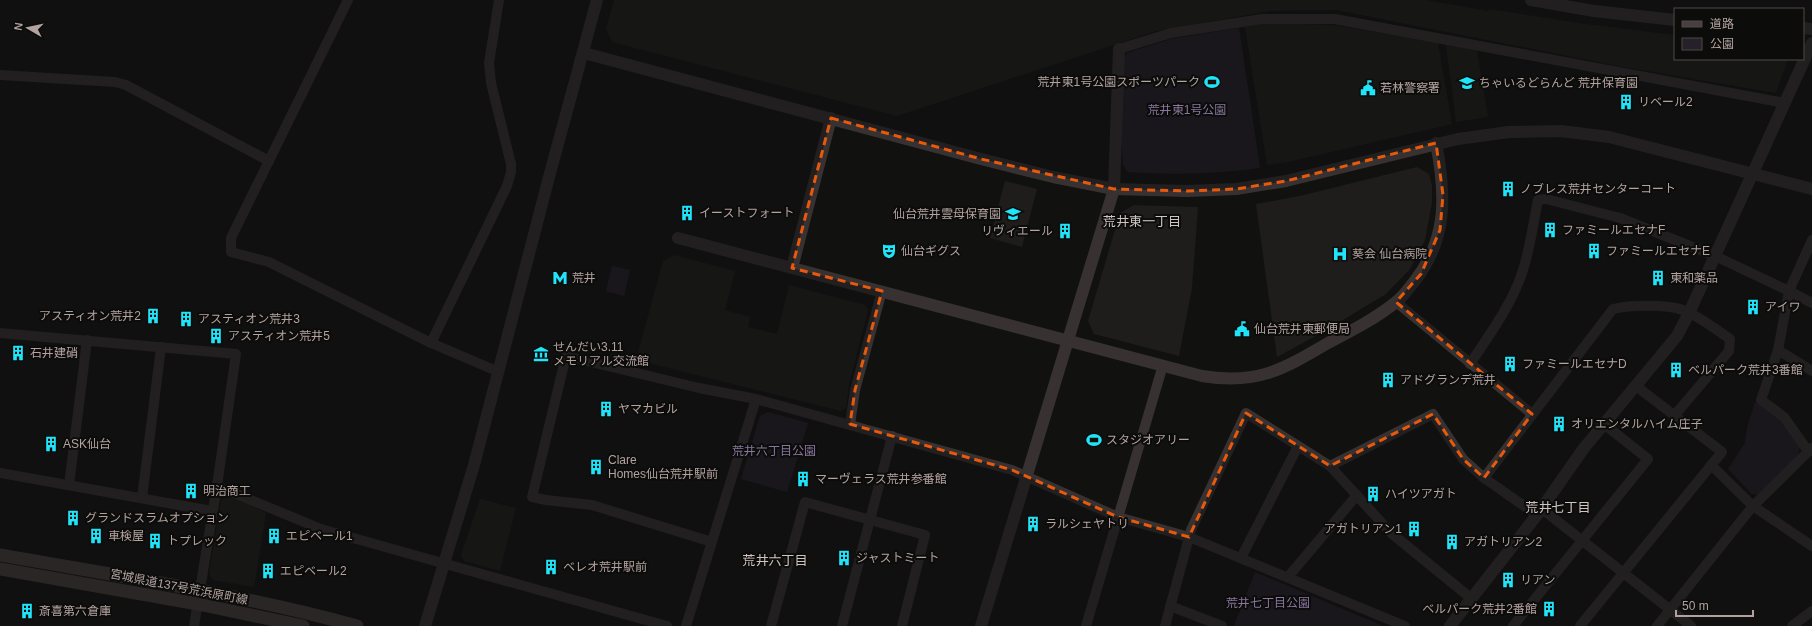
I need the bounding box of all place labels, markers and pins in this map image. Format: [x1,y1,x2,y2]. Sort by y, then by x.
sports icon: 荒井東1号公園スポーツパーク [1203,73,1221,91]
school or university icon: ちゃいるどらんど 荒井保育園 [1458,74,1476,92]
place label: 荒井東1号公園スポーツパーク [1038,75,1200,89]
place label: ちゃいるどらんど 荒井保育園 [1479,76,1638,90]
public building icon: 若林警察署 [1359,79,1377,97]
place label: 若林警察署 [1380,81,1440,95]
building icon: リベール2 [1617,93,1635,111]
place label: リベール2 [1638,95,1693,109]
building icon: ノブレス荒井センターコート [1499,180,1517,198]
place label: ノブレス荒井センターコート [1520,182,1676,196]
building icon: イーストフォート [678,204,696,222]
school or university icon: 仙台荒井雲母保育園 [1004,205,1022,223]
place label: イーストフォート [699,206,794,220]
place label: 仙台荒井雲母保育園 [893,207,1001,221]
building icon: ファミールエセナF [1541,221,1559,239]
building icon: リヴィエール [1056,222,1074,240]
place label: ファミールエセナF [1562,223,1665,237]
place label: リヴィエール [981,224,1053,238]
theatre icon: 仙台ギグス [880,242,898,260]
building icon: ファミールエセナE [1585,242,1603,260]
place label: 仙台ギグス [901,244,961,258]
place label: ファミールエセナE [1606,244,1710,258]
hospital icon: 葵会 仙台病院 [1331,245,1349,263]
place label: 葵会 仙台病院 [1352,247,1427,261]
metro station icon: 荒井 [551,269,569,287]
building icon: 東和薬品 [1649,269,1667,287]
place label: 荒井 [572,271,596,285]
place label: 東和薬品 [1670,271,1718,285]
building icon: アイワ [1744,298,1762,316]
place label: アイワ [1765,300,1800,314]
building icon: アスティオン荒井2 [144,307,162,325]
place label: アスティオン荒井2 [39,309,141,323]
building icon: アスティオン荒井3 [177,310,195,328]
place label: アスティオン荒井3 [198,312,300,326]
public building icon: 仙台荒井東郵便局 [1233,320,1251,338]
place label: 仙台荒井東郵便局 [1254,322,1350,336]
building icon: アスティオン荒井5 [207,327,225,345]
place label: アスティオン荒井5 [228,329,330,343]
place label: せんだい3.11 メモリアル交流館 [553,340,649,368]
building icon: 石井建硝 [9,344,27,362]
museum icon: せんだい3.11 メモリアル交流館 [532,345,550,363]
place label: 石井建硝 [30,346,78,360]
building icon: ファミールエセナD [1501,355,1519,373]
place label: ファミールエセナD [1522,357,1627,371]
building icon: ベルパーク荒井3番館 [1667,361,1685,379]
place label: ベルパーク荒井3番館 [1688,363,1803,377]
building icon: アドグランデ荒井 [1379,371,1397,389]
place label: アドグランデ荒井 [1400,373,1496,387]
building icon: ヤマカビル [597,400,615,418]
place label: ヤマカビル [618,402,678,416]
building icon: オリエンタルハイム庄子 [1550,415,1568,433]
place label: オリエンタルハイム庄子 [1571,417,1703,431]
sports icon: スタジオアリー [1085,431,1103,449]
place label: スタジオアリー [1106,433,1190,447]
building icon: ASK仙台 [42,435,60,453]
place label: ASK仙台 [63,437,111,451]
place label: Clare Homes仙台荒井駅前 [608,453,718,481]
building icon: Clare Homes仙台荒井駅前 [587,458,605,476]
building icon: マーヴェラス荒井参番館 [794,470,812,488]
place label: マーヴェラス荒井参番館 [815,472,947,486]
building icon: 明治商工 [182,482,200,500]
place label: 明治商工 [203,484,251,498]
building icon: ハイツアガト [1364,485,1382,503]
place label: ハイツアガト [1385,487,1457,501]
building icon: グランドスラムオプション [64,509,82,527]
place label: グランドスラムオプション [85,511,229,525]
building icon: ラルシェヤトリ [1024,515,1042,533]
place label: ラルシェヤトリ [1045,517,1129,531]
building icon: アガトリアン1 [1405,520,1423,538]
place label: アガトリアン1 [1324,522,1402,536]
building icon: 車検屋 [87,527,105,545]
building icon: エピベール1 [265,527,283,545]
place label: 車検屋 [108,529,144,543]
place label: エピベール1 [286,529,353,543]
building icon: トプレック [146,532,164,550]
building icon: アガトリアン2 [1443,533,1461,551]
place label: トプレック [167,534,227,548]
place label: アガトリアン2 [1464,535,1543,549]
building icon: ジャストミート [835,549,853,567]
place label: ジャストミート [856,551,939,565]
building icon: ベレオ荒井駅前 [542,558,560,576]
place label: ベレオ荒井駅前 [563,560,647,574]
building icon: エピベール2 [259,562,277,580]
place label: エピベール2 [280,564,347,578]
building icon: リアン [1499,571,1517,589]
place label: リアン [1520,573,1556,587]
building icon: ベルパーク荒井2番館 [1540,600,1558,618]
building icon: 斎喜第六倉庫 [18,602,36,620]
place label: ベルパーク荒井2番館 [1422,602,1537,616]
place label: 斎喜第六倉庫 [39,604,111,618]

